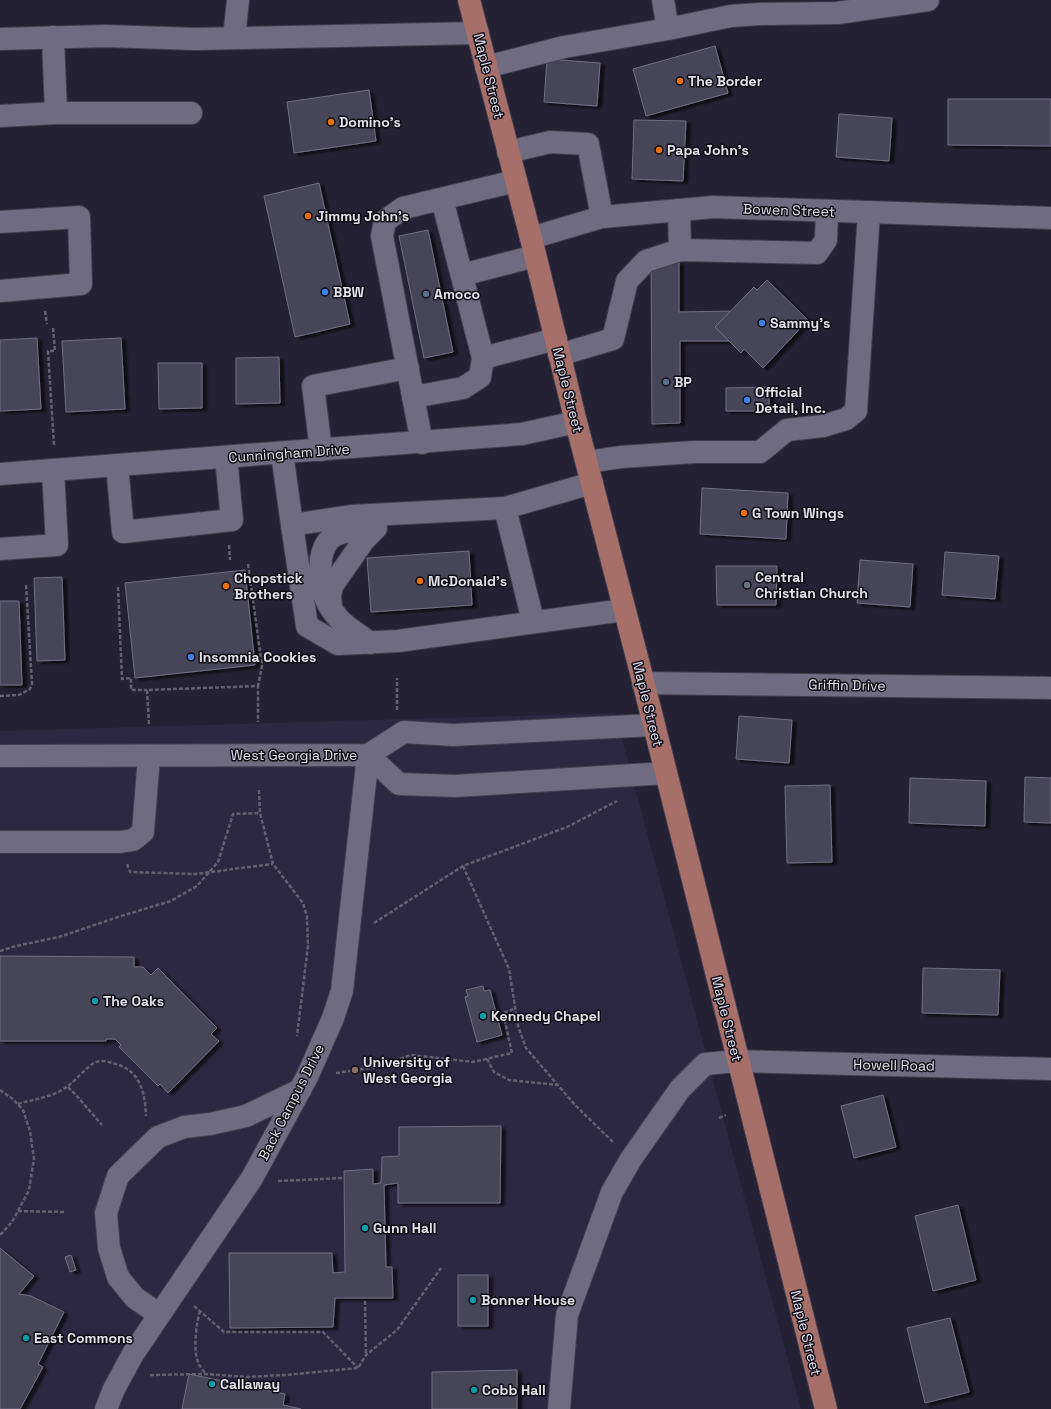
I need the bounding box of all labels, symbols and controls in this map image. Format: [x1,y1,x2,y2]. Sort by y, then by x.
street label: Maple Street [470,31,508,121]
place label: The Border [688,72,763,90]
marker: The Border [675,76,685,86]
place label: Domino's [339,113,401,131]
marker: Domino's [326,117,336,127]
place label: Papa John's [667,141,749,159]
marker: Papa John's [654,145,664,155]
street label: Bowen Street [743,199,835,221]
place label: Jimmy John's [316,207,409,225]
marker: Jimmy John's [303,211,313,221]
place label: BBW [333,283,365,301]
place label: Amoco [434,285,480,303]
marker: BBW [320,287,330,297]
marker: Amoco [421,289,431,299]
place label: Sammy's [770,314,830,332]
marker: Sammy's [757,318,767,328]
street label: Maple Street [549,345,587,435]
place label: BP [674,373,692,391]
marker: BP [661,377,671,387]
place label: Official Detail, Inc. [755,383,826,417]
marker: Official Detail, Inc. [742,395,752,405]
street label: Cunningham Drive [228,440,350,466]
place label: G Town Wings [752,504,844,522]
marker: G Town Wings [739,508,749,518]
place label: Central Christian Church [755,568,868,602]
place label: Chopstick Brothers [234,569,303,603]
place label: McDonald's [428,572,507,590]
marker: McDonald's [415,576,425,586]
marker: Central Christian Church [742,580,752,590]
marker: Chopstick Brothers [221,581,231,591]
place label: Insomnia Cookies [199,648,316,666]
marker: Insomnia Cookies [186,652,196,662]
street label: Maple Street [629,659,667,749]
street label: Griffin Drive [808,675,886,695]
street label: West Georgia Drive [231,746,357,764]
street label: Maple Street [708,974,746,1064]
place label: The Oaks [103,992,164,1010]
marker: The Oaks [90,996,100,1006]
place label: Kennedy Chapel [491,1007,601,1025]
marker: Kennedy Chapel [478,1011,488,1021]
street label: Back Campus Drive [254,1041,328,1163]
place label: University of West Georgia [363,1053,453,1087]
street label: Howell Road [853,1055,935,1075]
marker: University of West Georgia [350,1065,360,1075]
place label: Gunn Hall [373,1219,436,1237]
marker: Gunn Hall [360,1223,370,1233]
street label: Maple Street [787,1288,825,1378]
place label: Bonner House [481,1291,575,1309]
marker: Bonner House [468,1295,478,1305]
place label: East Commons [34,1329,133,1347]
marker: East Commons [21,1333,31,1343]
place label: Callaway [220,1375,280,1393]
marker: Callaway [207,1379,217,1389]
place label: Cobb Hall [482,1381,546,1399]
marker: Cobb Hall [469,1385,479,1395]

